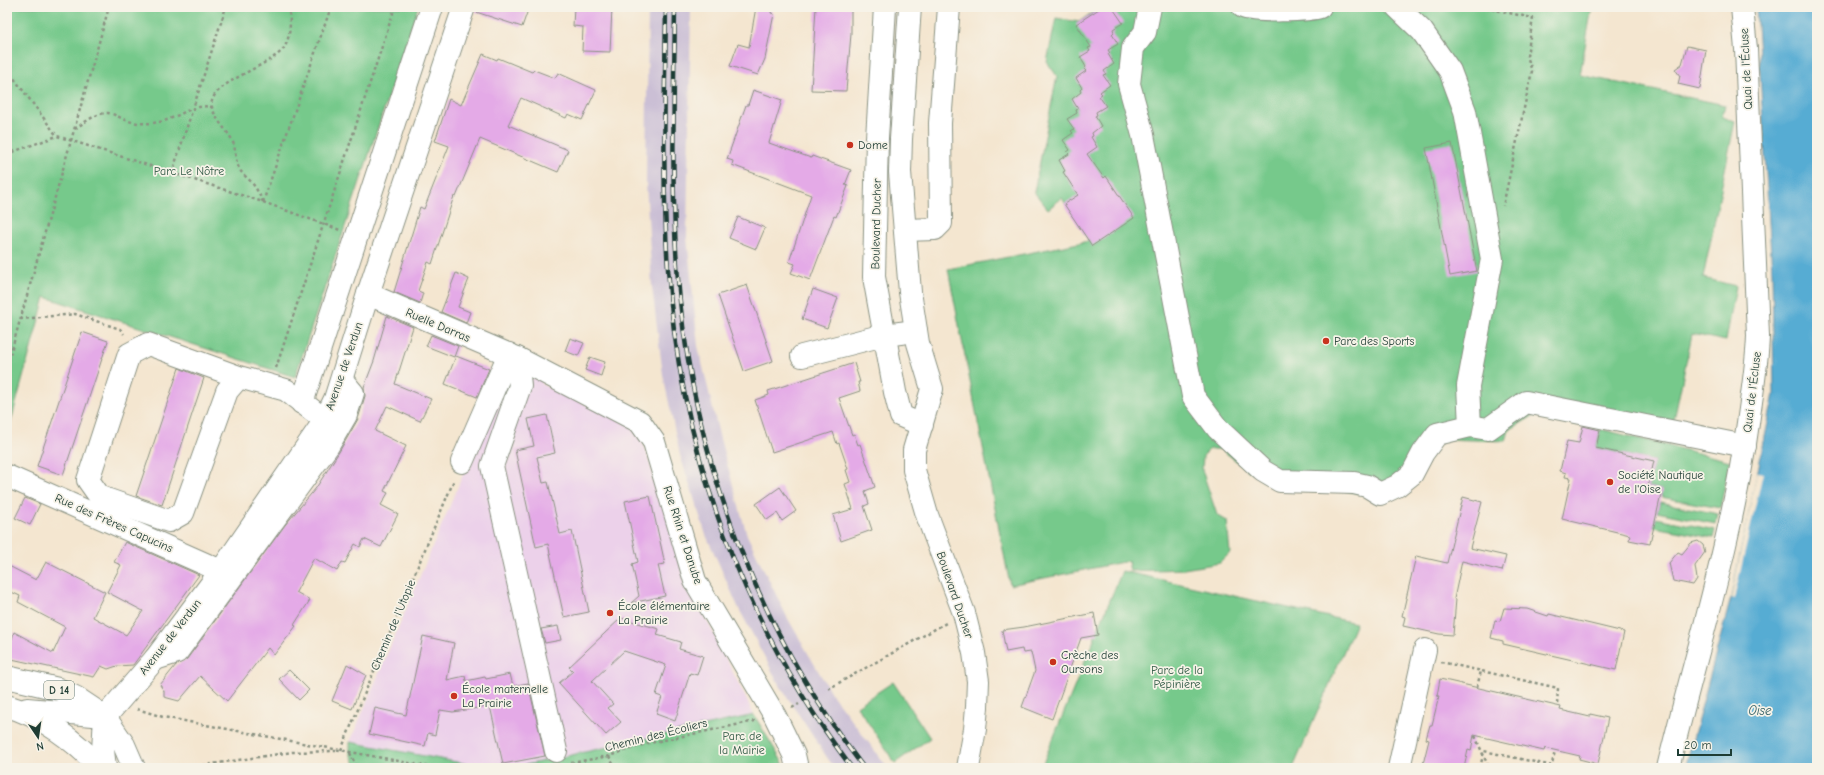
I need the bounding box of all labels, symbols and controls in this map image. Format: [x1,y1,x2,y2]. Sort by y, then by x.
street label: Quai de l'Écluse [1737,28,1755,110]
place label: Dome [858,138,888,152]
marker: Dome [845,140,855,150]
park label: Parc Le Nôtre [154,164,224,178]
street label: Boulevard Ducher [868,178,884,270]
street label: Ruelle Darras [404,305,472,345]
street label: Avenue de Verdun [322,320,366,412]
place label: Parc des Sports [1334,334,1415,348]
marker: Parc des Sports [1321,336,1331,346]
street label: Quai de l'Écluse [1740,351,1764,433]
place label: Société Nautique de l'Oise [1618,468,1703,496]
marker: Société Nautique de l'Oise [1605,477,1615,487]
street label: Rue Rhin et Danube [660,484,706,586]
street label: Rue des Frères Capucins [53,491,175,555]
street label: Boulevard Ducher [934,550,977,641]
street label: Chemin de l'Utopie [368,577,418,673]
street label: Avenue de Verdun [136,596,204,678]
place label: École élémentaire La Prairie [618,599,710,627]
marker: École élémentaire La Prairie [605,608,615,618]
place label: Crèche des Oursons [1061,648,1118,676]
marker: Crèche des Oursons [1048,657,1058,667]
park label: Parc de la Pépinière [1151,663,1203,691]
road number: D 14 [44,681,74,699]
place label: École maternelle La Prairie [462,682,548,710]
marker: École maternelle La Prairie [449,691,459,701]
water label: Oise [1748,703,1772,718]
street label: Chemin des Écoliers [603,716,709,754]
north arrow [18,717,58,757]
park label: Parc de la Mairie [719,729,765,757]
scale bar [1678,731,1731,757]
text: 20 m [1684,738,1712,752]
text: N [35,739,45,753]

